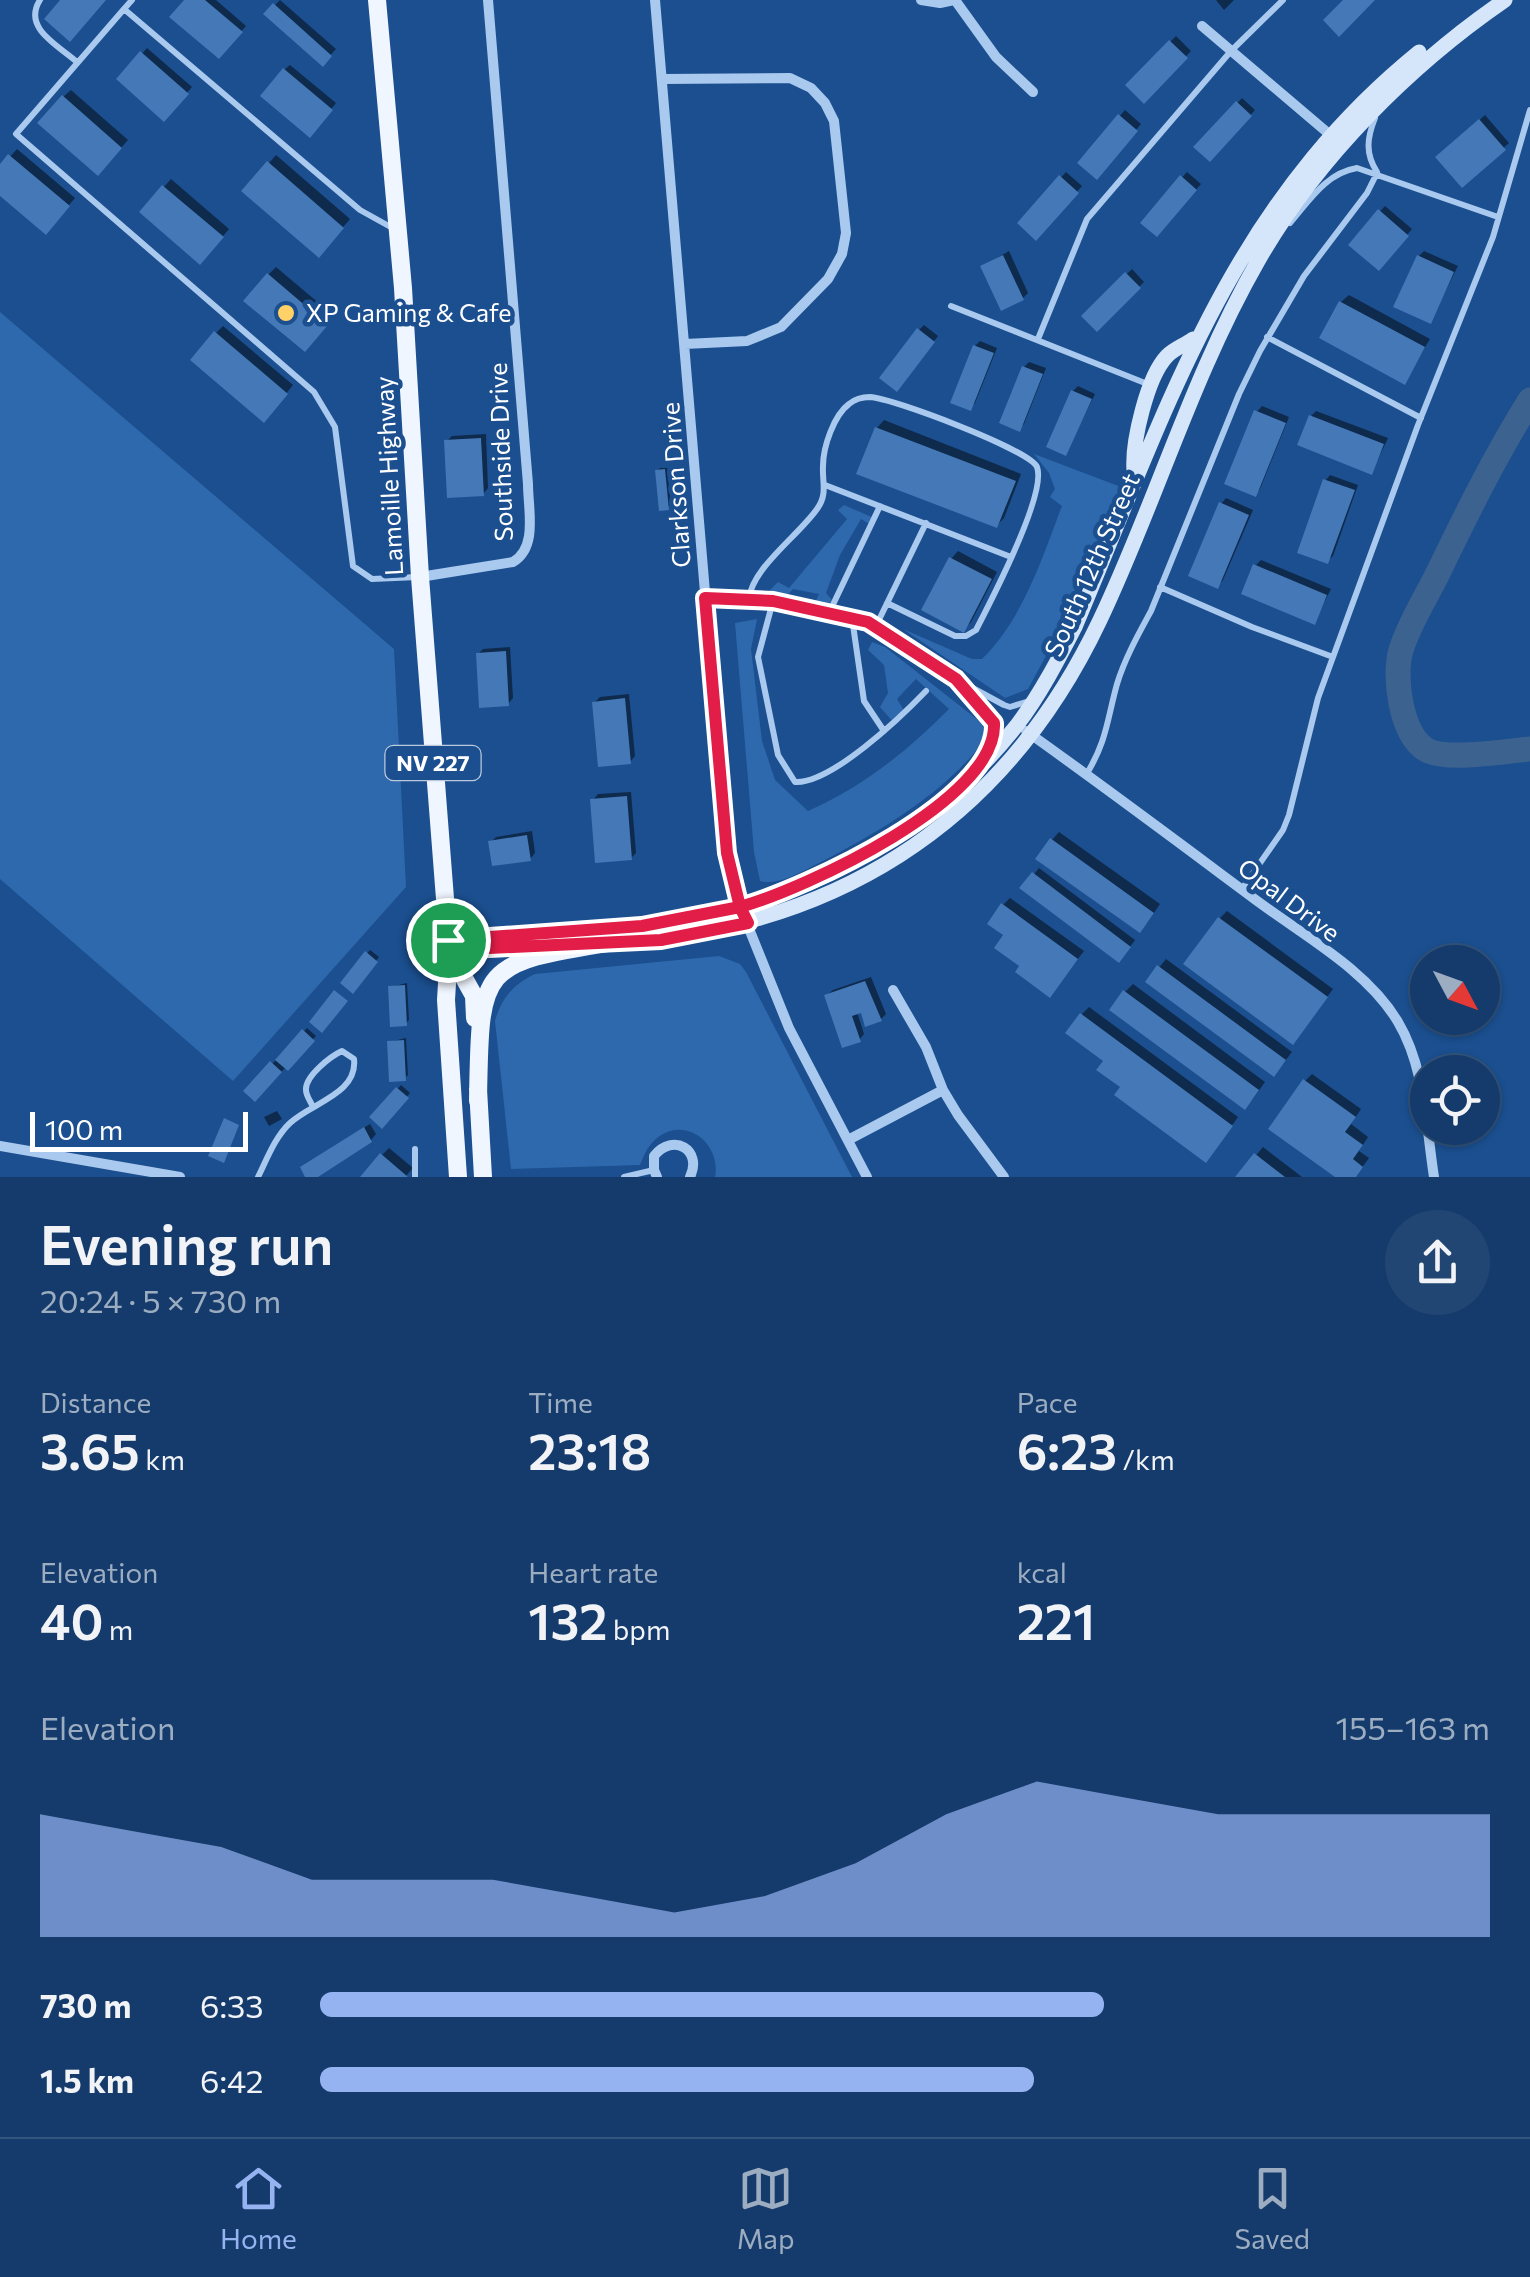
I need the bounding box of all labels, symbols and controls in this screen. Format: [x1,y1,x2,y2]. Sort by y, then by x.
place label: XP Gaming & Cafe [306,297,512,327]
marker: XP Gaming & Cafe [275,302,297,324]
street label: Southside Drive [482,362,518,542]
street label: Lamoille Highway [368,376,408,576]
street label: Clarkson Drive [654,401,696,569]
street label: South 12th Street [1037,468,1145,661]
road number: NV 227 [386,746,480,780]
street label: Opal Drive [1233,851,1346,947]
pin [406,898,491,983]
icon: arrive [421,913,476,968]
north arrow [1410,945,1500,1035]
map controls [1410,945,1500,1145]
button: locate [1410,1055,1500,1145]
scale bar [30,1107,248,1152]
text: 100 m [45,1112,123,1146]
text: Evening run [40,1209,333,1276]
button: share [1385,1210,1490,1315]
text: 20:24 · 5 × 730 m [40,1280,281,1320]
text: Distance [40,1385,151,1419]
text: Time [528,1385,593,1419]
text: Pace [1017,1385,1078,1419]
text: 3.65 [40,1419,140,1480]
text: 23:18 [528,1419,651,1480]
text: 6:23 [1017,1419,1117,1480]
text: km [140,1442,185,1476]
text: /km [1117,1442,1175,1476]
text: Elevation [40,1555,158,1589]
text: Heart rate [528,1555,658,1589]
text: kcal [1017,1555,1067,1589]
text: 40 [40,1589,103,1650]
text: 132 [528,1589,607,1650]
text: 221 [1017,1589,1095,1650]
text: m [103,1612,133,1646]
text: bpm [607,1612,670,1646]
text: Elevation [40,1707,175,1747]
text: 155–163 m [1335,1707,1490,1747]
text: 730 m [40,1985,132,2025]
text: 6:33 [200,1985,263,2025]
text: 1.5 km [40,2060,134,2100]
text: 6:42 [200,2060,263,2100]
tab: Home [220,2161,297,2255]
tab: Map [737,2161,795,2255]
tab: Saved [1234,2161,1310,2255]

